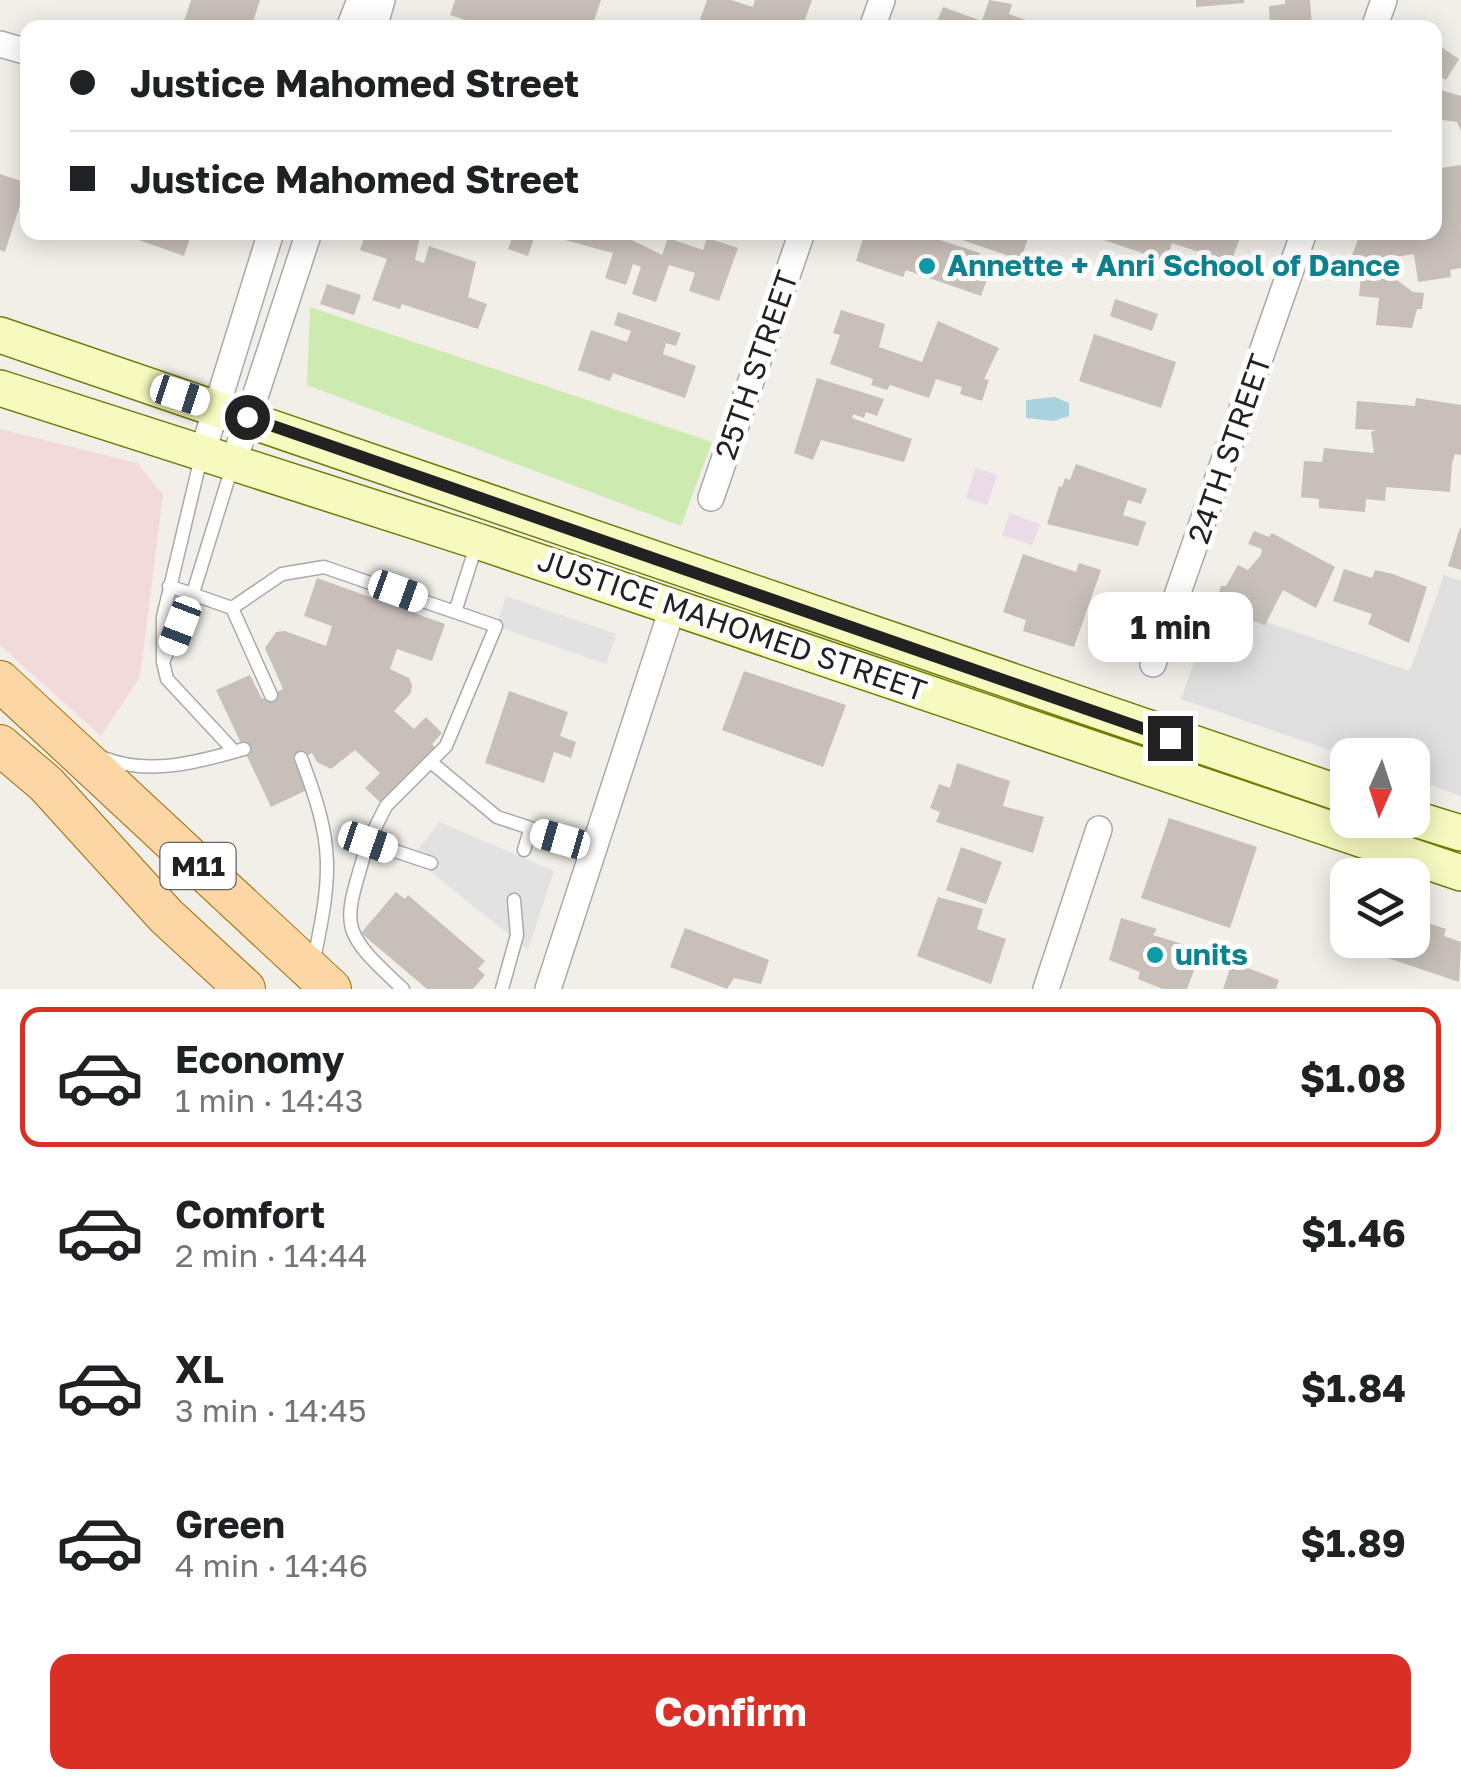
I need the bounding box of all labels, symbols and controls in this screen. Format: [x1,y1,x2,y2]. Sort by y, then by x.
text: Justice Mahomed Street [130,60,579,105]
text: Justice Mahomed Street [130,156,579,201]
place label: Annette + Anri School of Dance [947,247,1400,283]
marker: Annette + Anri School of Dance [916,255,938,277]
street label: 25TH STREET [707,266,805,464]
street label: 24TH STREET [1180,349,1278,548]
car [147,371,213,419]
route start [225,395,270,440]
street label: JUSTICE MAHOMED STREET [533,542,931,709]
car [365,567,431,615]
car [155,593,205,659]
callout: 1 min [1088,593,1252,663]
text: 1 min [1130,608,1211,646]
route end [1148,716,1193,761]
north arrow [1330,738,1430,838]
map controls [1330,738,1430,958]
car [527,816,593,862]
car [335,818,401,866]
road number: M11 [160,843,236,889]
button: layers [1330,858,1430,958]
place label: units [1175,936,1248,972]
marker: units [1144,944,1166,966]
icon: car [55,1032,145,1122]
text: Economy [175,1036,344,1081]
text: $1.08 [1300,1055,1406,1100]
text: 1 min · 14:43 [175,1081,364,1119]
icon: car [55,1187,145,1277]
text: Comfort [175,1191,325,1236]
text: $1.46 [1301,1210,1406,1255]
text: 2 min · 14:44 [175,1236,367,1274]
icon: car [55,1342,145,1432]
text: XL [175,1346,224,1391]
text: $1.84 [1301,1365,1406,1410]
text: 3 min · 14:45 [175,1391,367,1429]
icon: car [55,1497,145,1587]
text: Green [175,1501,285,1546]
text: $1.89 [1300,1520,1406,1565]
text: 4 min · 14:46 [175,1546,368,1584]
button: Confirm [50,1654,1411,1769]

